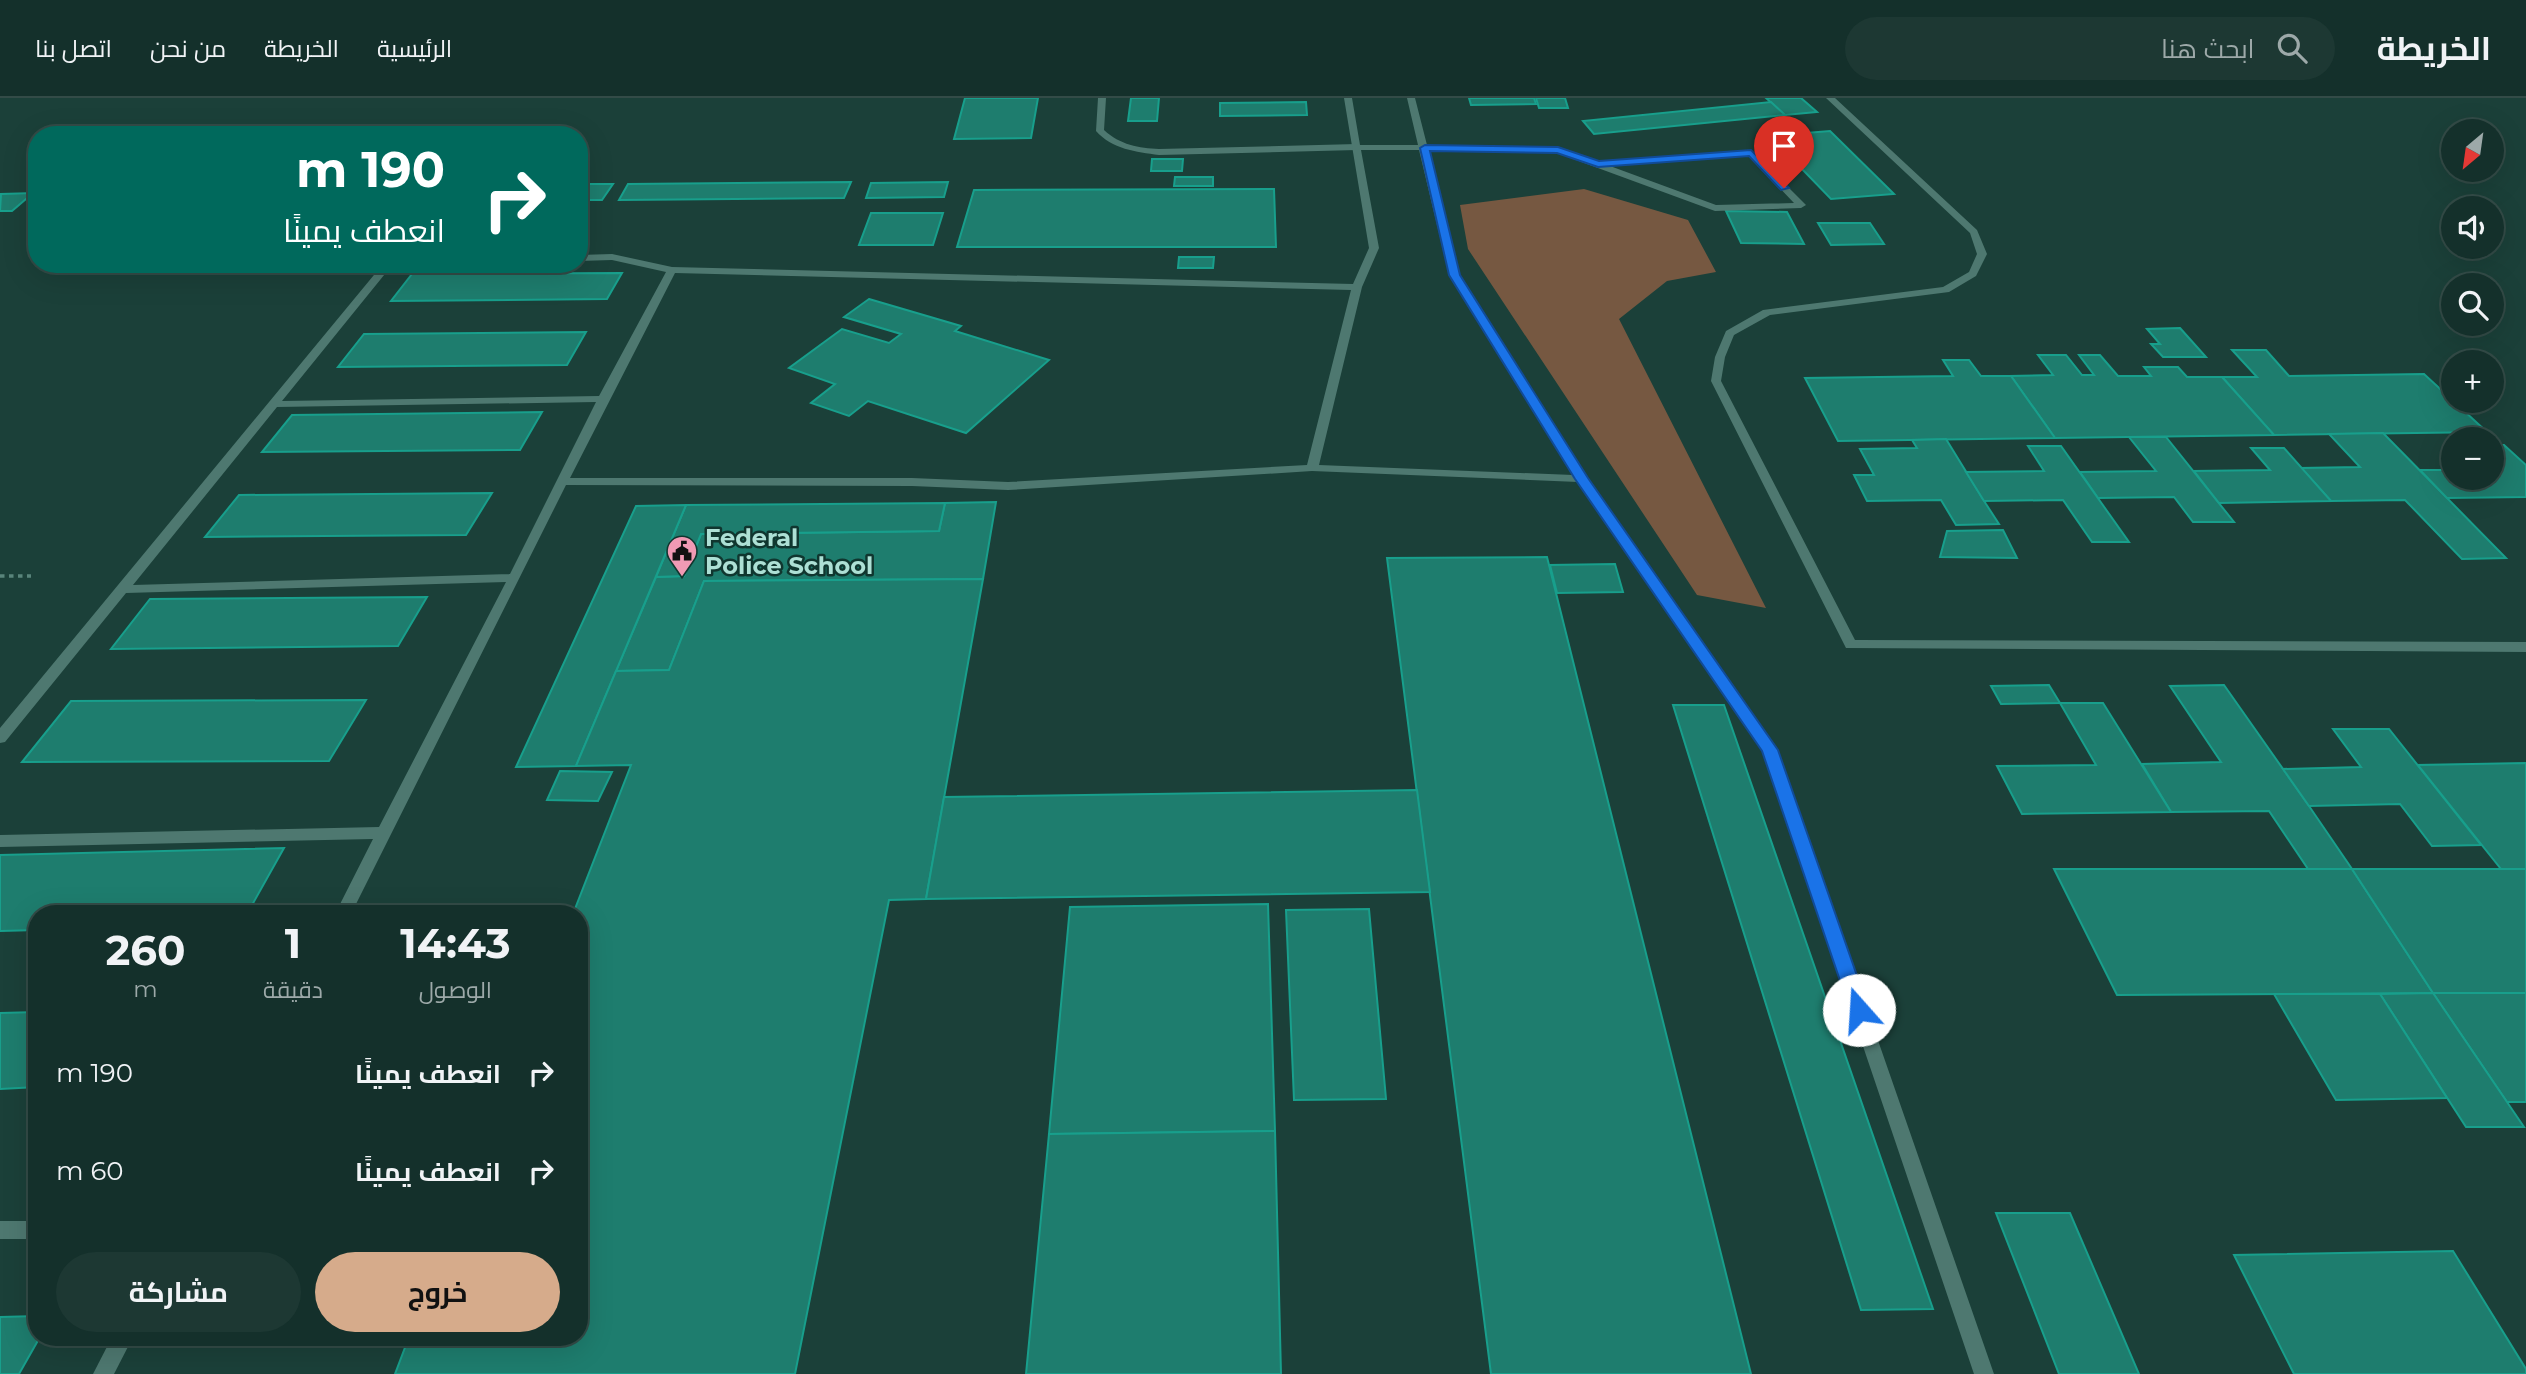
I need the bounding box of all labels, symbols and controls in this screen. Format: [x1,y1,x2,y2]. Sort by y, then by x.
search box [1845,17,2335,80]
text: الخريطة [2377,28,2491,68]
icon: search [2273,29,2311,67]
text: ابحث هنا [2161,33,2255,65]
text: اتصل بنا [35,34,112,63]
text: من نحن [150,34,226,63]
text: الخريطة [264,34,339,63]
text: الرئيسية [377,34,452,63]
pin [1754,116,1814,188]
north arrow [2441,119,2504,182]
map controls [2441,119,2504,490]
icon: arrive [1765,127,1803,165]
text: 190 m [296,140,445,199]
icon: right [469,154,560,245]
button: sound [2441,196,2504,259]
text: انعطف يمينًا [283,211,445,250]
button: search [2441,273,2504,336]
button: + [2441,350,2504,413]
button: − [2441,427,2504,490]
place label: Federal Police School [705,523,873,580]
public building icon: Federal Police School [665,534,699,578]
text: 1 [285,917,301,969]
text: 14:43 [400,917,511,969]
text: 260 [105,924,186,976]
position arrow [1822,973,1896,1047]
text: m [133,975,158,1003]
text: دقيقة [263,976,323,1004]
text: الوصول [419,976,492,1004]
icon: right [522,1054,560,1092]
text: 190 m [56,1057,133,1089]
text: انعطف يمينًا [355,1058,501,1090]
icon: right [522,1152,560,1190]
text: 60 m [56,1155,123,1187]
text: انعطف يمينًا [355,1156,501,1188]
button: مشاركة [56,1252,301,1332]
button: خروج [315,1252,560,1332]

